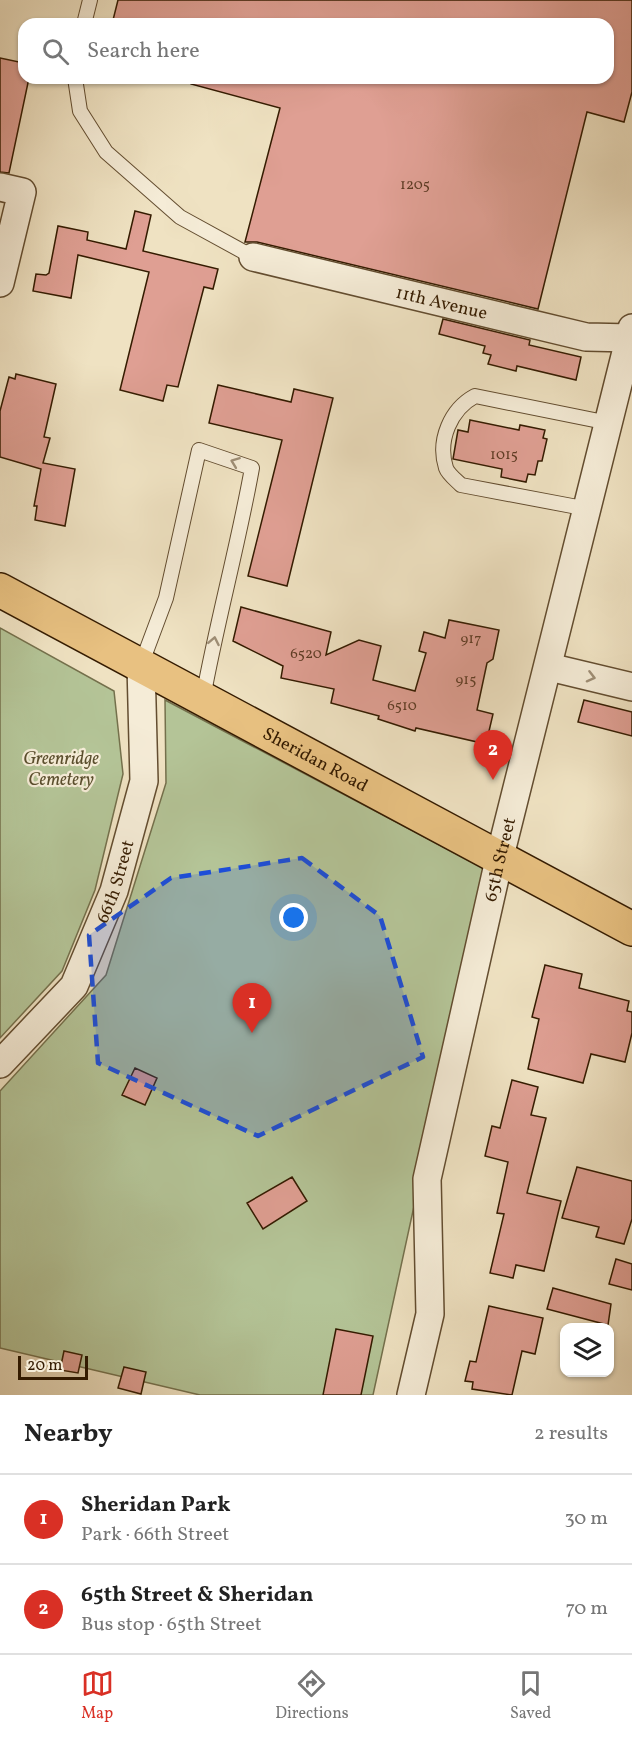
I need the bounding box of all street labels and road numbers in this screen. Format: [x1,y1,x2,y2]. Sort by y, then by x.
street label: 11th Avenue [393,281,490,327]
street label: Sheridan Road [258,722,372,799]
street label: 65th Street [479,815,523,904]
street label: 66th Street [91,837,141,927]

